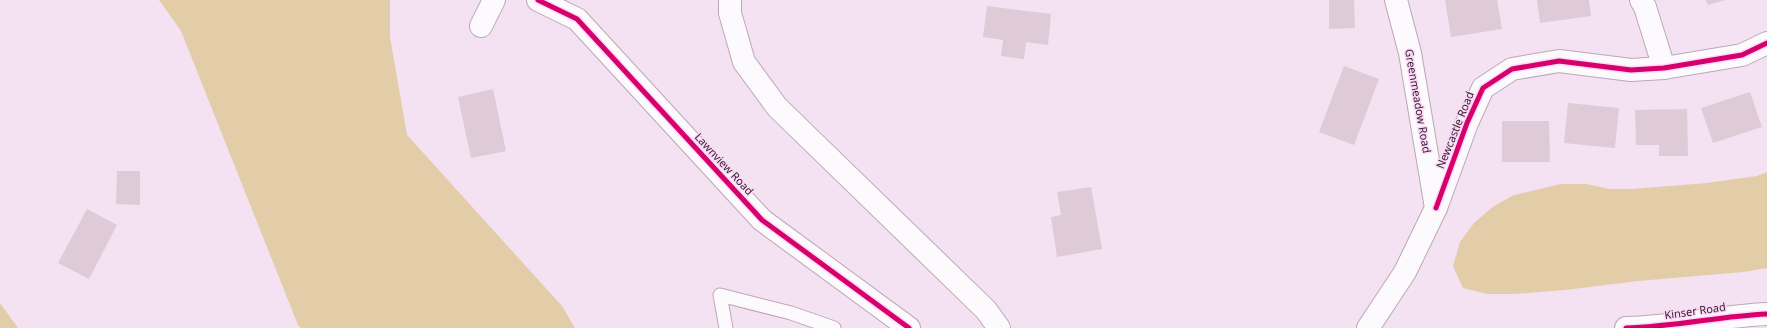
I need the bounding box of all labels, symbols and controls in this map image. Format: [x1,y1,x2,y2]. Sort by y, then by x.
street label: Greenmeadow Road [1402,48,1435,154]
street label: Newcastle Road [1432,89,1477,171]
street label: Lawnview Road [692,129,757,198]
street label: Kinser Road [1663,299,1727,322]

